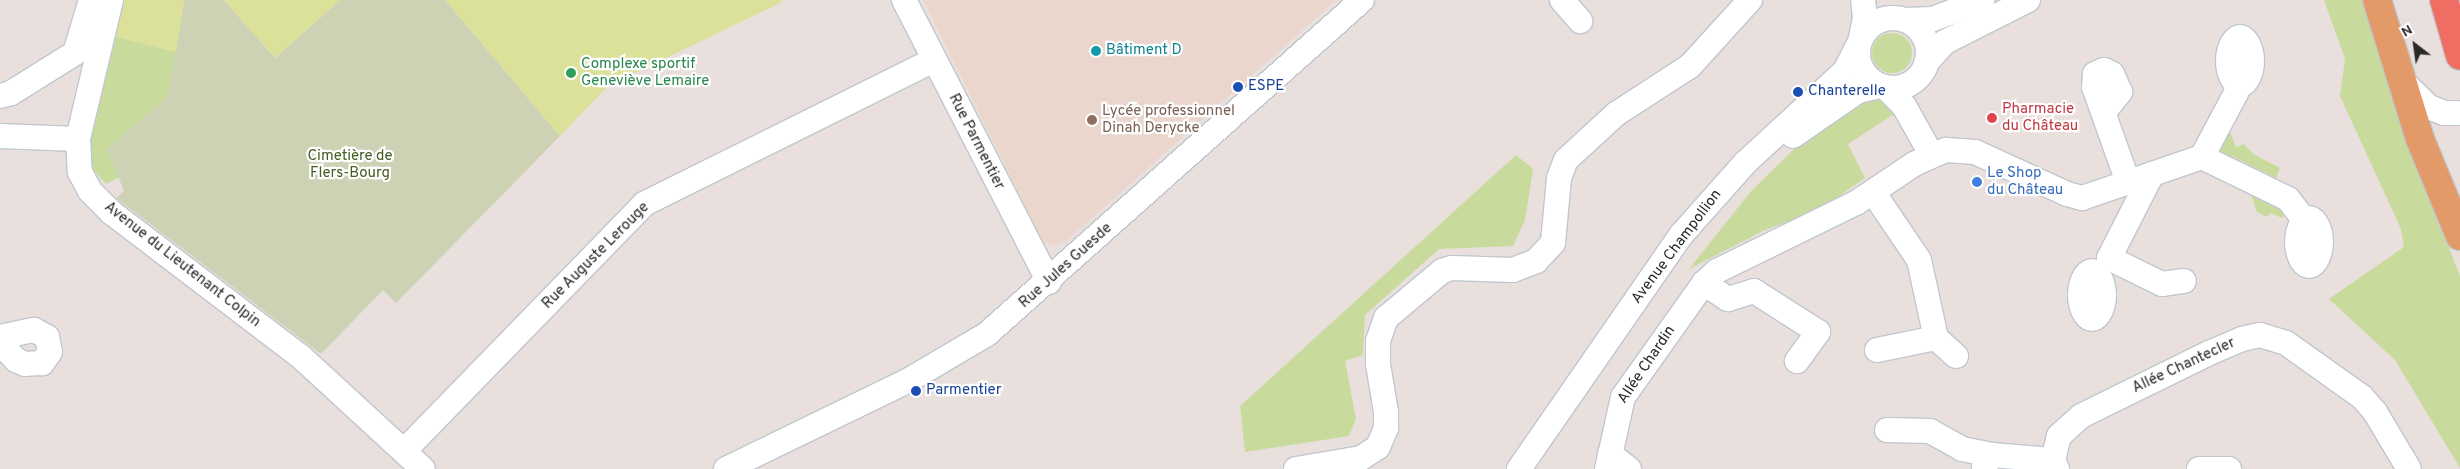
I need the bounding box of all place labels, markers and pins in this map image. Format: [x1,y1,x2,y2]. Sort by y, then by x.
place label: Bâtiment D [1106,42,1182,60]
marker: Bâtiment D [1090,45,1102,57]
place label: Complexe sportif Geneviève Lemaire [581,55,709,90]
marker: Complexe sportif Geneviève Lemaire [565,67,577,79]
place label: ESPE [1248,78,1284,96]
marker: ESPE [1232,81,1244,93]
place label: Chanterelle [1808,83,1886,101]
marker: Chanterelle [1792,86,1804,98]
place label: Pharmacie du Château [2002,100,2078,135]
place label: Lycée professionnel Dinah Derycke [1102,102,1235,137]
marker: Pharmacie du Château [1986,112,1998,124]
marker: Lycée professionnel Dinah Derycke [1086,114,1098,126]
place label: Le Shop du Château [1987,164,2063,199]
marker: Le Shop du Château [1971,176,1983,188]
place label: Parmentier [926,382,1002,400]
marker: Parmentier [910,385,922,397]

